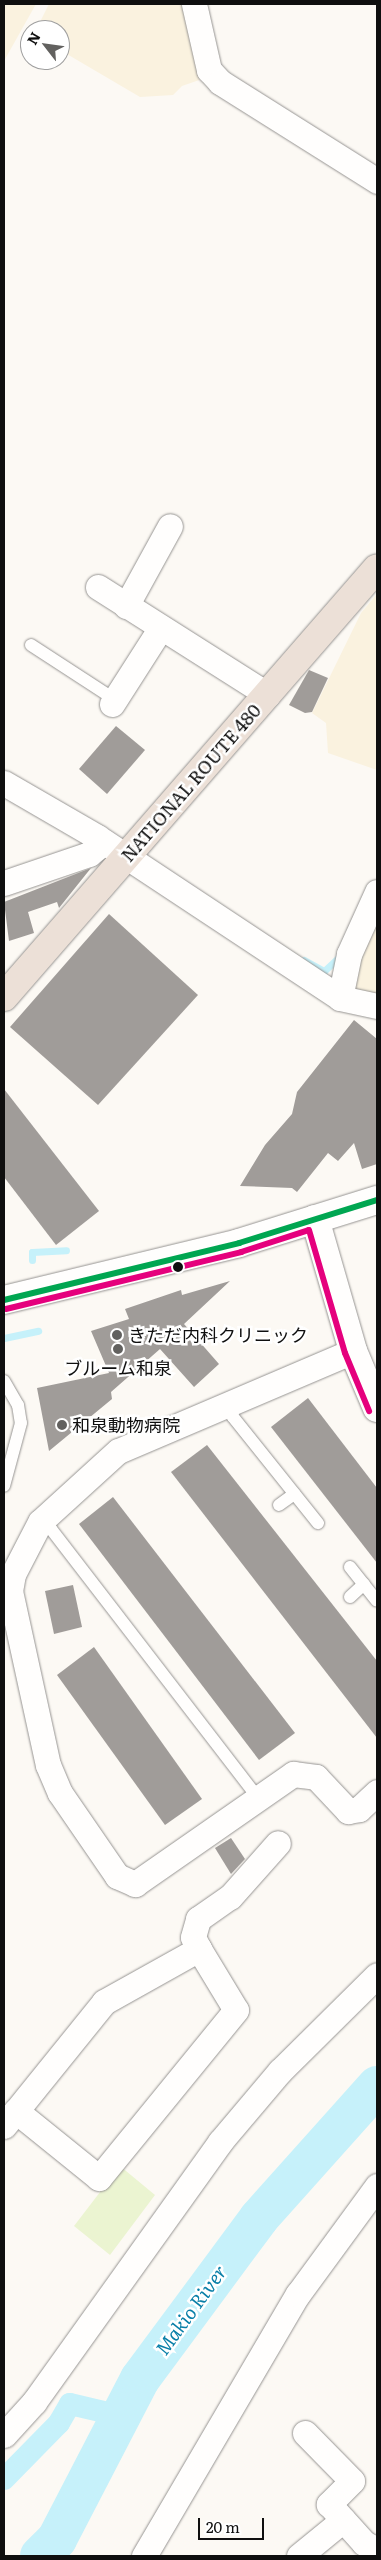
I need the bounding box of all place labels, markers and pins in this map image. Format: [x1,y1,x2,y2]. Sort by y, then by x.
unlabelled marker [173,1262,183,1272]
place label: きただ内科クリニック [128,1324,308,1346]
marker: きただ内科クリニック [110,1328,124,1342]
marker: ブルーム和泉 [112,1343,124,1355]
place label: ブルーム和泉 [64,1357,172,1379]
place label: 和泉動物病院 [72,1414,180,1436]
marker: 和泉動物病院 [56,1419,68,1431]

